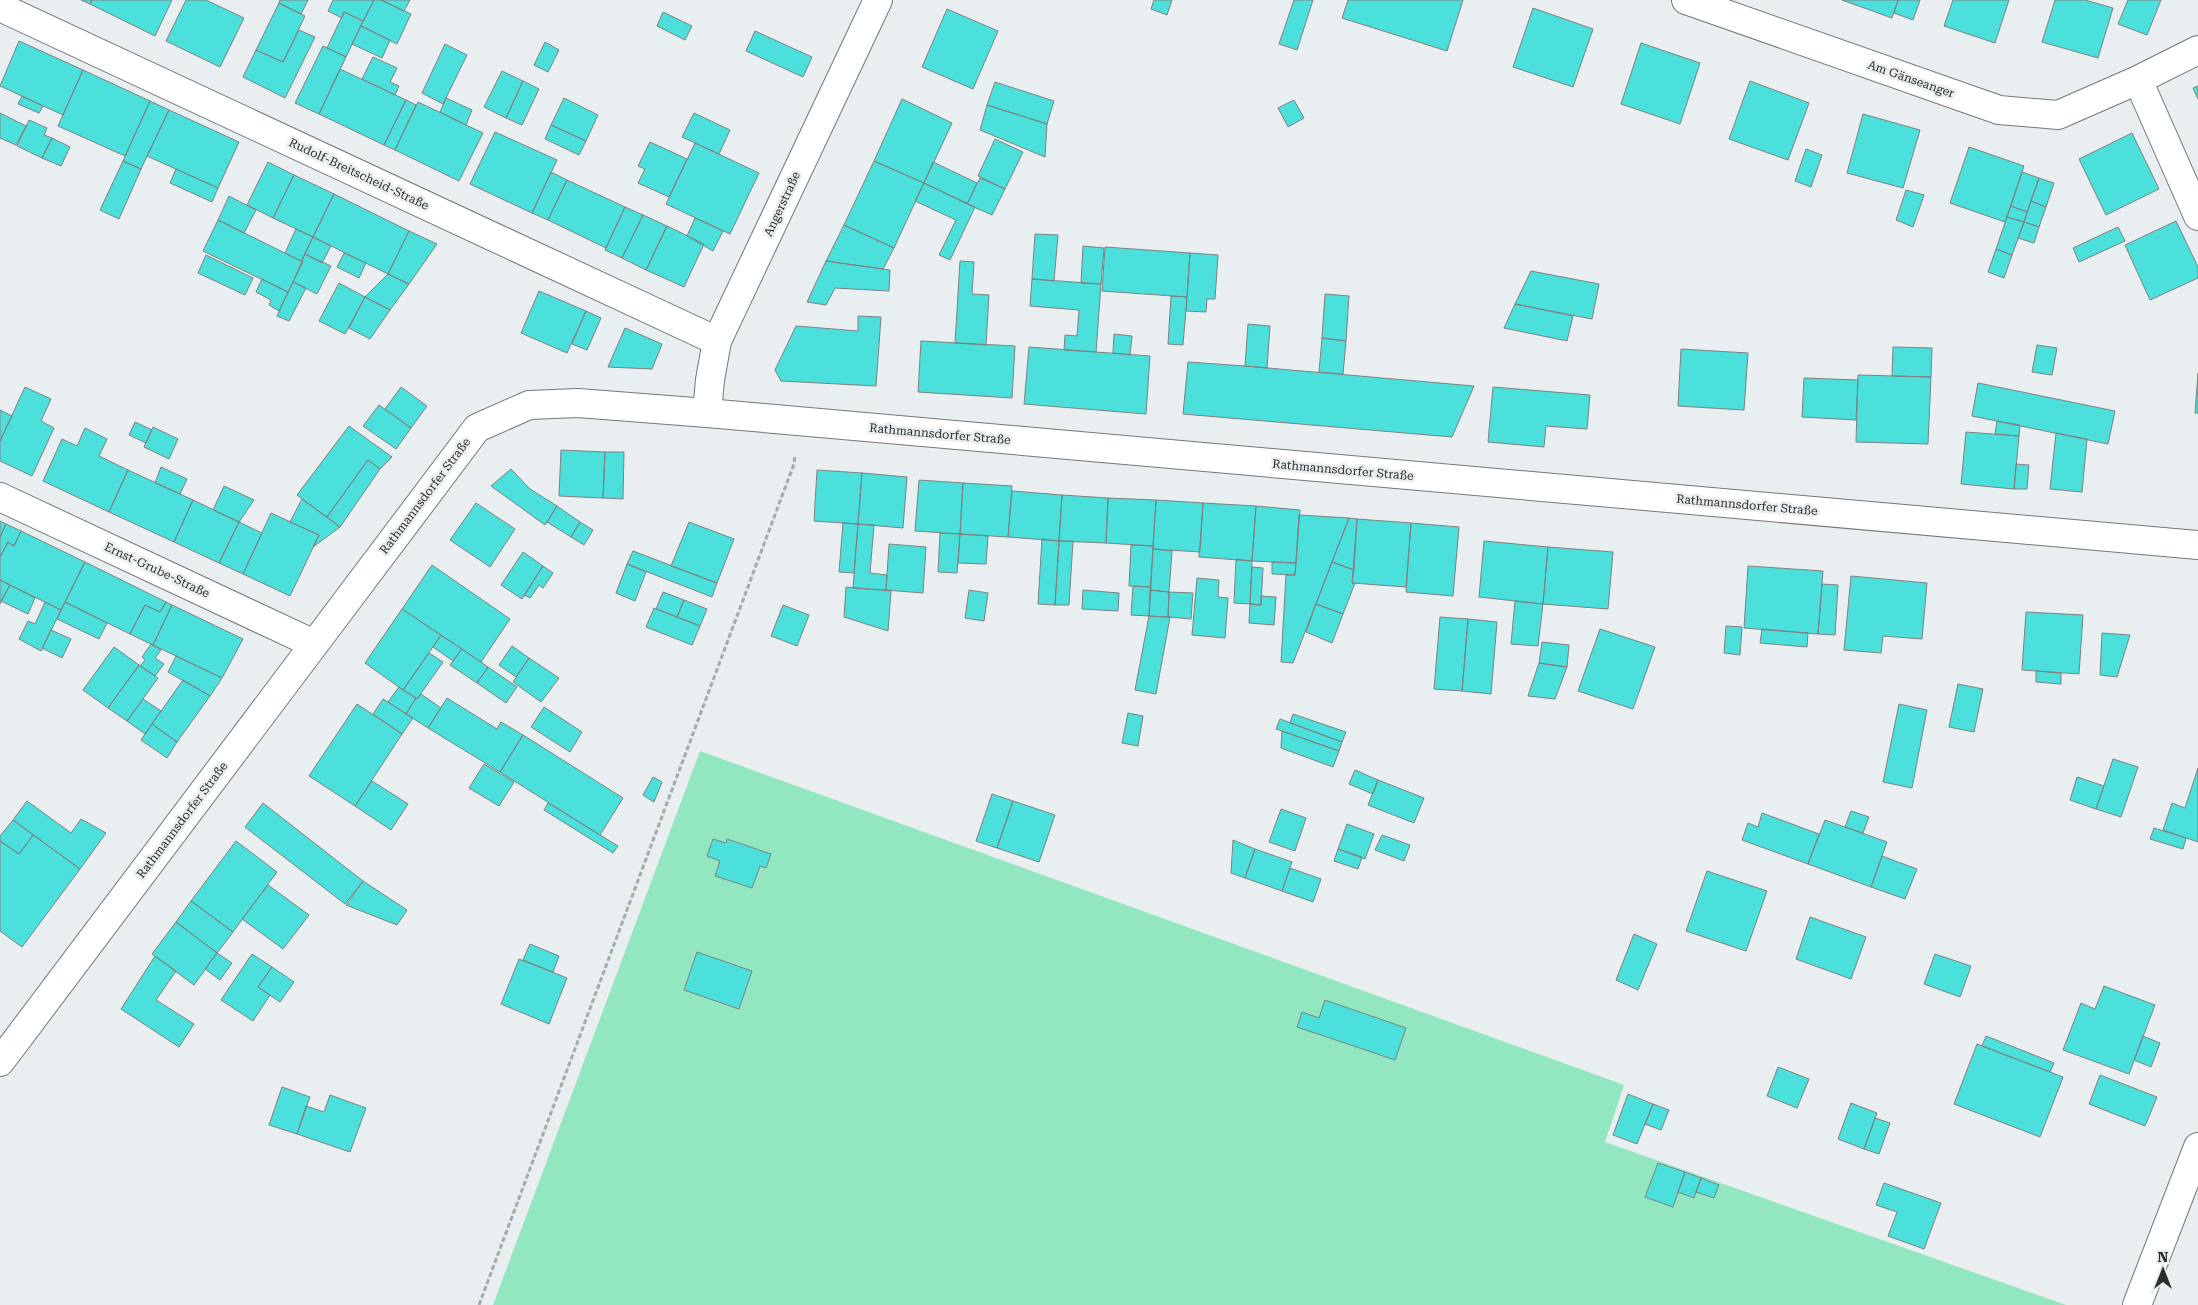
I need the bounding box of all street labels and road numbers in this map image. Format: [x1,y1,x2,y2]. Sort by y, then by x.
street label: Am Gänseanger [1866,58,1956,100]
street label: Rudolf-Breitscheid-Straße [287,135,432,213]
street label: Angerstraße [761,169,803,239]
street label: Rathmannsdorfer Straße [869,421,1012,447]
street label: Rathmannsdorfer Straße [377,435,474,557]
street label: Rathmannsdorfer Straße [1272,457,1415,483]
street label: Rathmannsdorfer Straße [1676,492,1819,518]
street label: Ernst-Grube-Straße [102,539,212,601]
street label: Rathmannsdorfer Straße [134,759,231,881]

